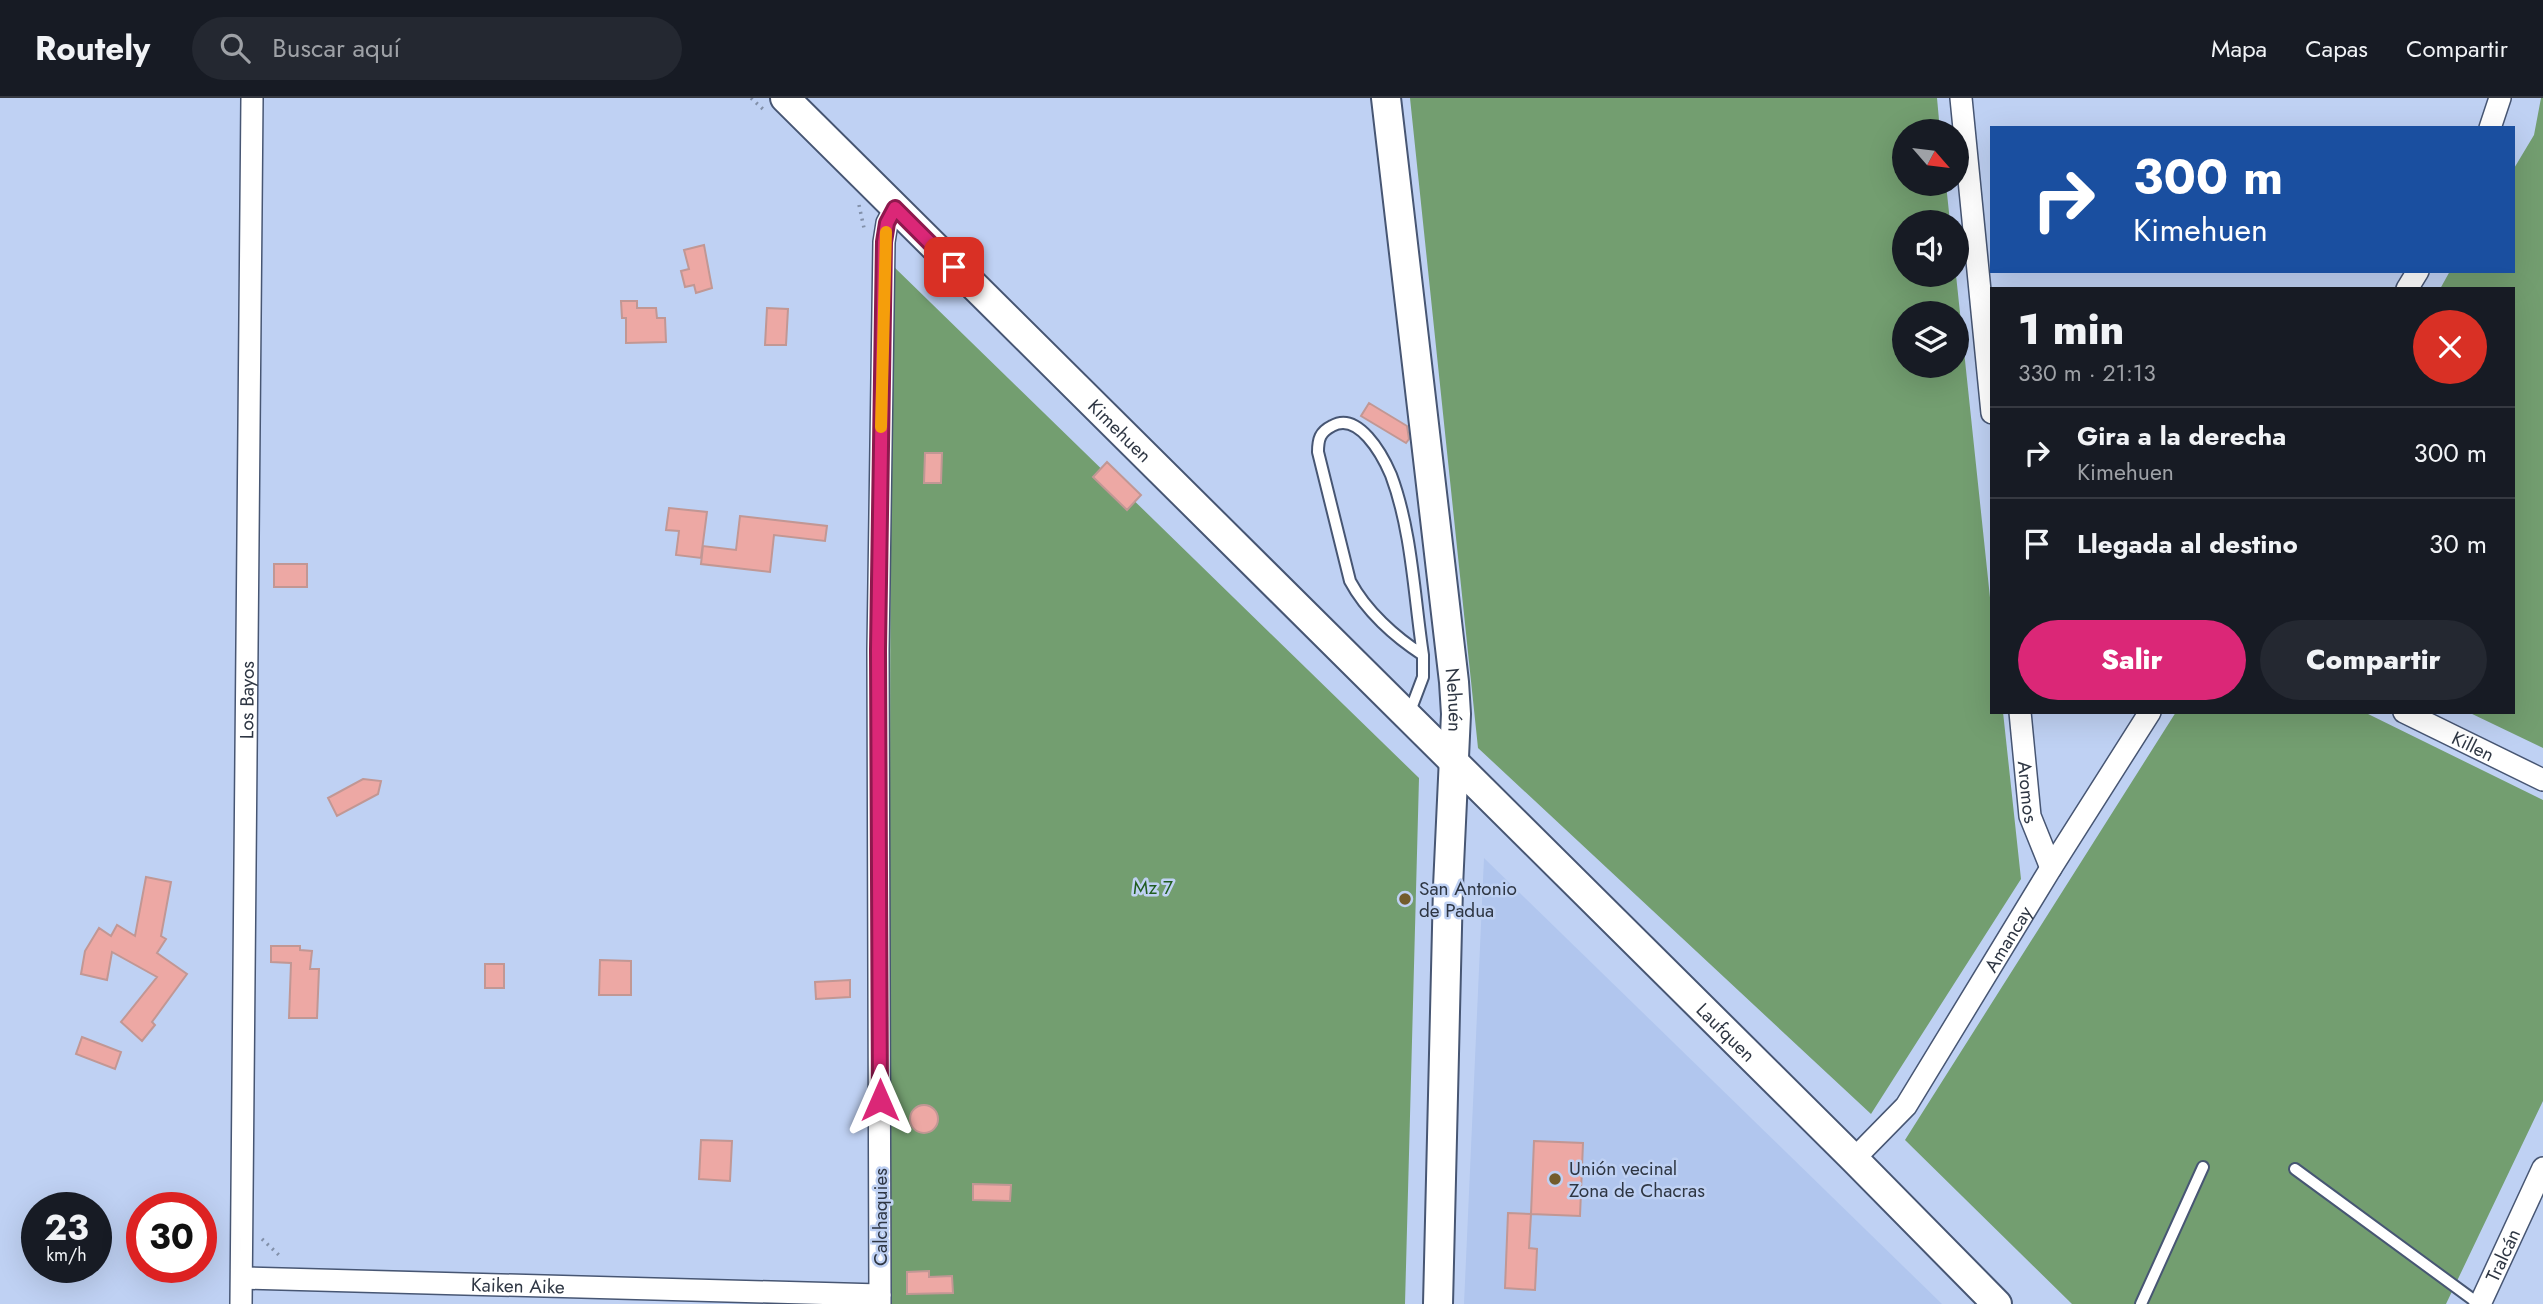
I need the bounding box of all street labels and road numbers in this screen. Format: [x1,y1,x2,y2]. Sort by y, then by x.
street label: Kimehuen [1082,393,1158,468]
street label: Los Bayos [233,661,260,739]
street label: Nehuén [1439,666,1470,733]
street label: Killen [2447,724,2499,768]
street label: Aromos [2011,759,2045,827]
street label: Amancay [1977,900,2039,977]
street label: Laufquen [1690,997,1762,1068]
street label: Calchaquies [867,1168,894,1266]
street label: Tralcán [2479,1224,2527,1286]
street label: Kaiken Aike [471,1271,565,1300]

